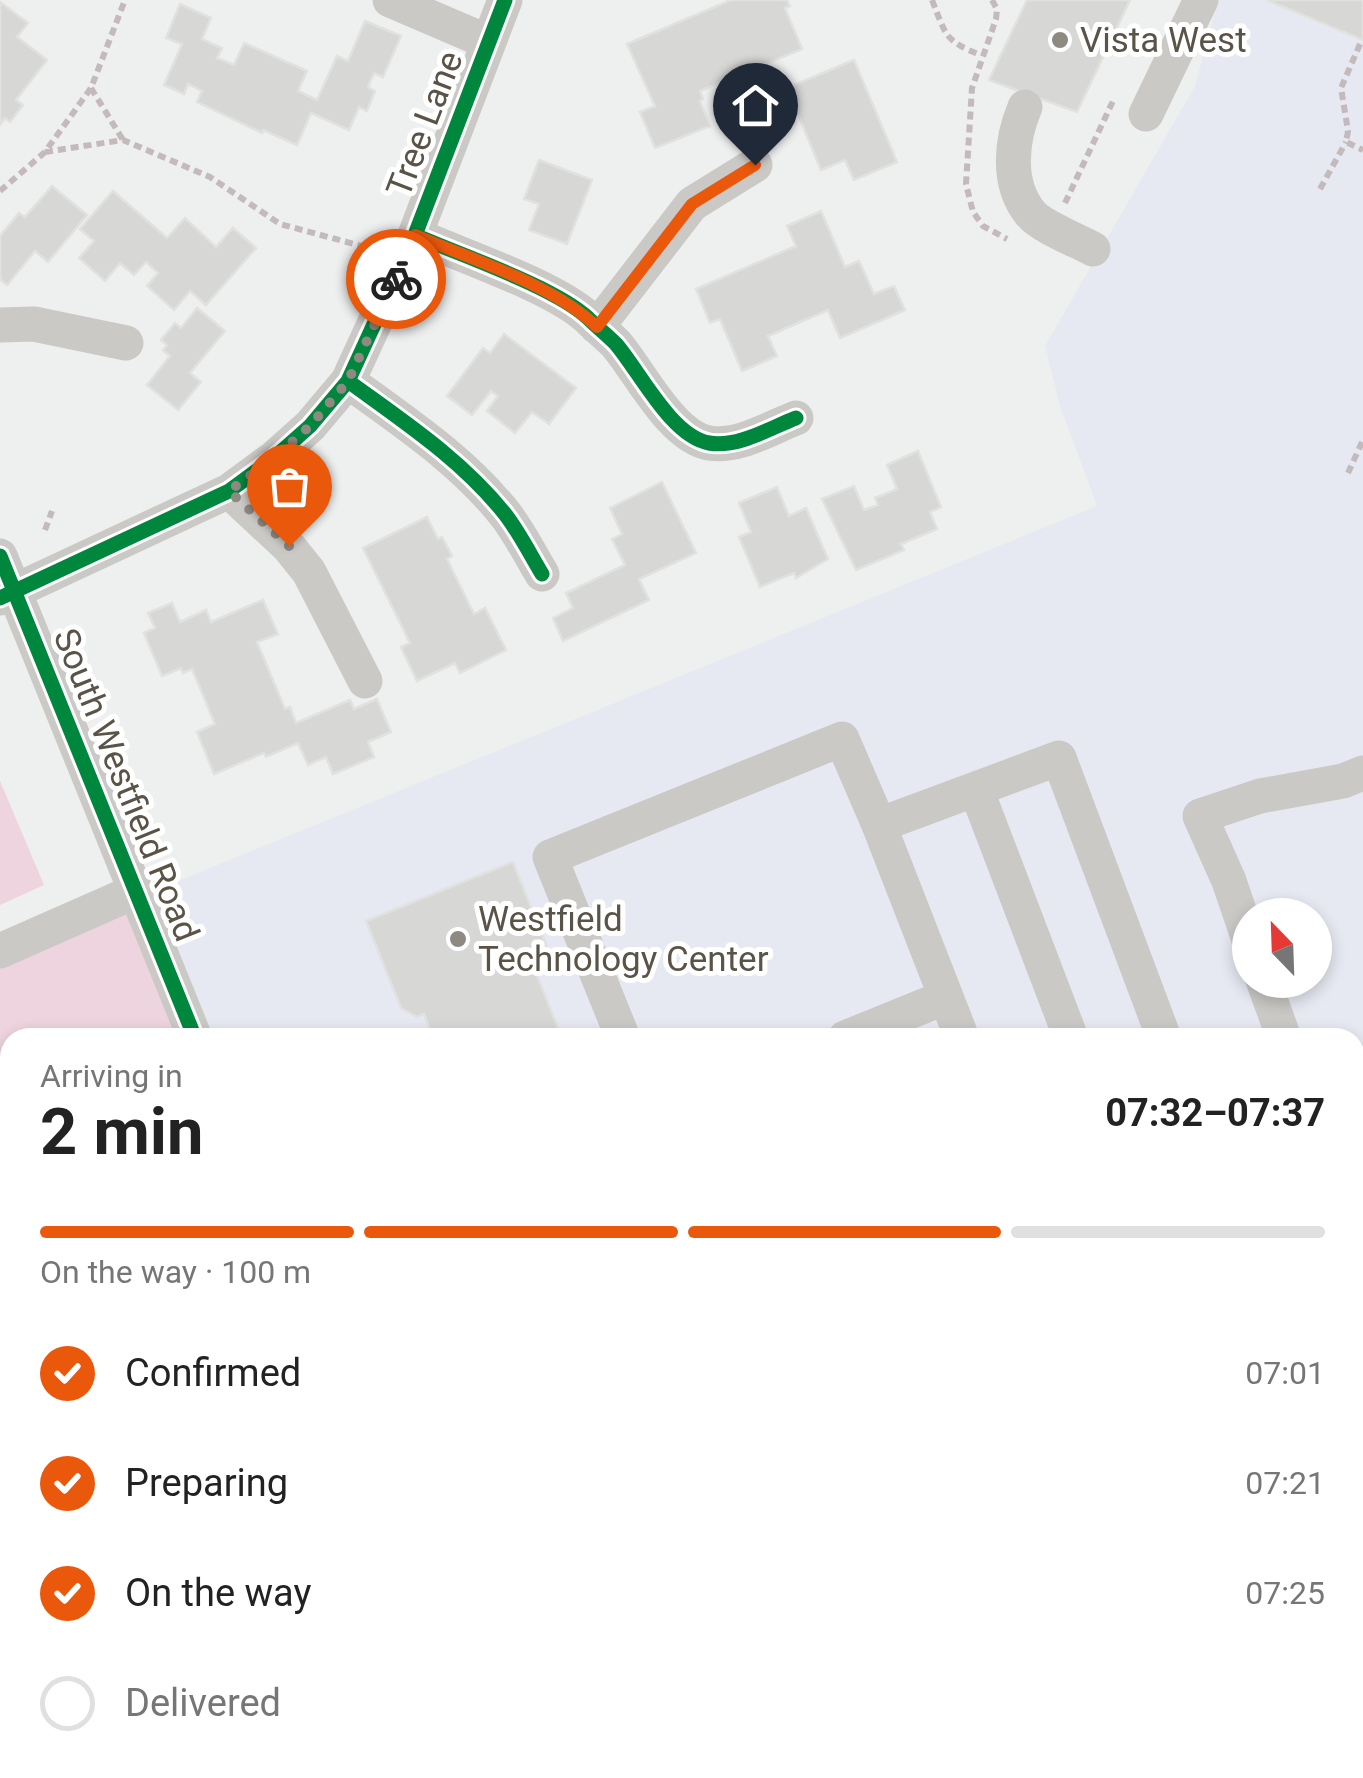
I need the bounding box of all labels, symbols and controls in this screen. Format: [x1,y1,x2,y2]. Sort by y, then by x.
place label: Vista West [1080,20,1247,61]
marker: Vista West [1049,29,1071,51]
street label: Tree Lane [378,45,472,203]
pin [713,63,798,166]
icon: home [728,78,783,133]
courier [346,229,446,329]
icon: bike [369,252,424,307]
pin [247,444,332,547]
icon: bag [262,459,317,514]
street label: South Westfield Road [45,623,207,947]
north arrow [1232,898,1332,998]
map controls [1232,898,1332,998]
place label: Westfield Technology Center [478,899,769,980]
marker: Westfield Technology Center [447,928,469,950]
text: Arriving in [40,1057,183,1095]
text: 07:32–07:37 [1105,1091,1325,1135]
text: 2 min [40,1094,203,1170]
text: On the way · 100 m [40,1253,311,1291]
icon: check [40,1346,95,1401]
text: Confirmed [125,1351,301,1395]
text: 07:01 [1245,1354,1325,1392]
icon: check [40,1456,95,1511]
text: Preparing [125,1461,288,1505]
text: 07:21 [1245,1464,1325,1502]
icon: check [40,1566,95,1621]
text: On the way [125,1571,311,1615]
text: 07:25 [1245,1574,1325,1612]
text: Delivered [125,1681,281,1725]

